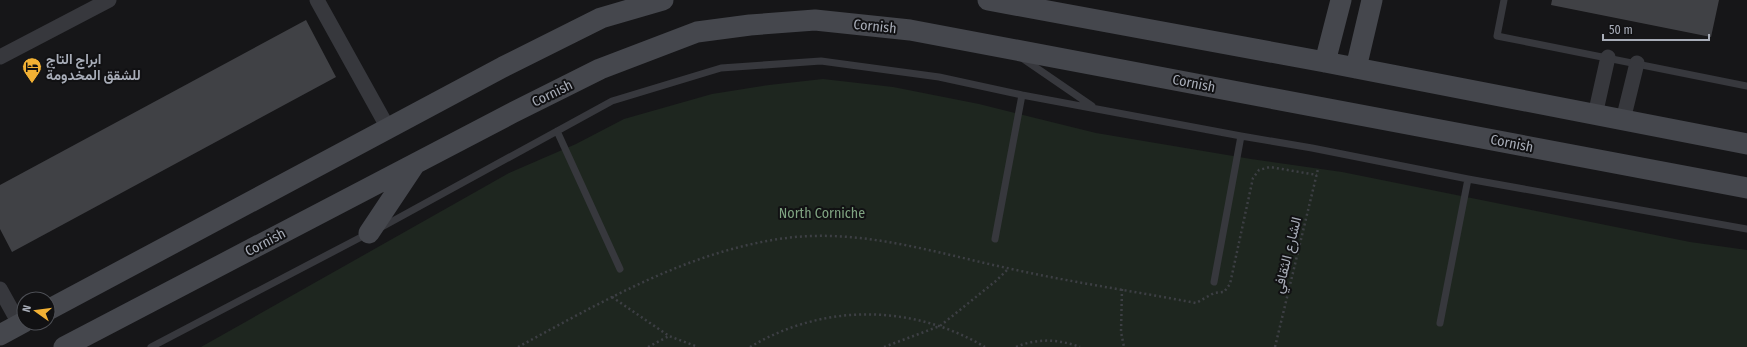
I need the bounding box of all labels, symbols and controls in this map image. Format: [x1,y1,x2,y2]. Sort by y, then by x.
street label: Cornish [852,16,897,37]
scale bar [1603,16,1709,42]
text: 50 m [1609,23,1633,37]
place label: ابراج التاج للشقق المخدومة [46,51,141,84]
hotel icon: ابراج التاج للشقق المخدومة [21,56,43,84]
street label: Cornish [1171,71,1217,96]
street label: Cornish [529,76,575,111]
street label: Cornish [1489,131,1535,156]
park label: North Corniche [779,205,865,222]
street label: الشارع الثقافي [1270,215,1308,296]
street label: Cornish [242,225,288,260]
north arrow [16,291,56,331]
text: N [20,304,34,313]

